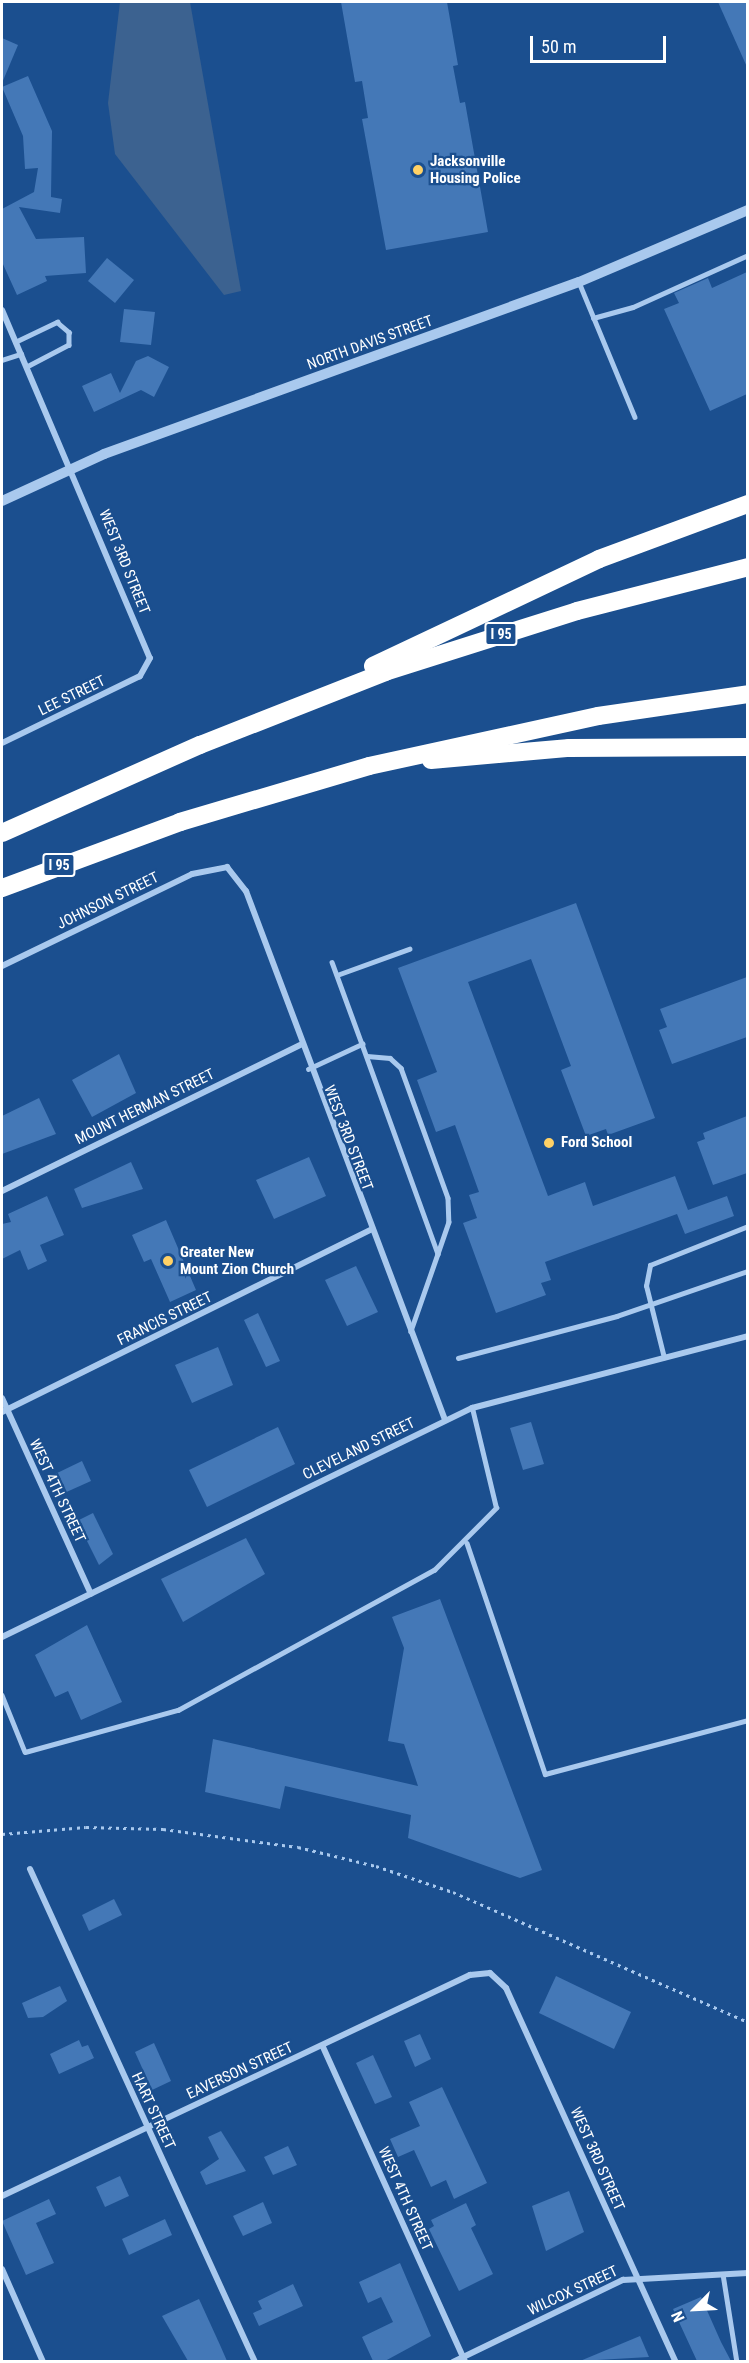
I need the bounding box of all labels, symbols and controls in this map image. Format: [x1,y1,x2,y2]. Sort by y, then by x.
scale bar [533,24,670,62]
text: 50 m [541,36,576,57]
place label: Jacksonville Housing Police [430,152,521,187]
marker: Jacksonville Housing Police [411,163,425,177]
street label: NORTH DAVIS STREET [305,312,435,374]
street label: WEST 3RD STREET [95,507,153,617]
road number: I 95 [483,623,519,645]
street label: LEE STREET [36,672,108,720]
road number: I 95 [41,854,77,876]
street label: JOHNSON STREET [54,869,162,933]
street label: MOUNT HERMAN STREET [72,1065,218,1149]
street label: WEST 3RD STREET [320,1083,376,1193]
place label: Ford School [561,1134,632,1152]
marker: Ford School [542,1136,556,1150]
place label: Greater New Mount Zion Church [180,1243,294,1278]
marker: Greater New Mount Zion Church [161,1254,175,1268]
street label: FRANCIS STREET [115,1288,215,1350]
street label: CLEVELAND STREET [300,1414,418,1484]
street label: WEST 4TH STREET [25,1436,89,1546]
street label: EAVERSON STREET [184,2038,296,2104]
street label: HART STREET [127,2070,179,2152]
street label: WEST 3RD STREET [566,2104,628,2214]
street label: WEST 4TH STREET [374,2144,436,2254]
street label: WILCOX STREET [525,2262,621,2320]
north arrow [665,2279,725,2339]
text: N [667,2308,689,2325]

